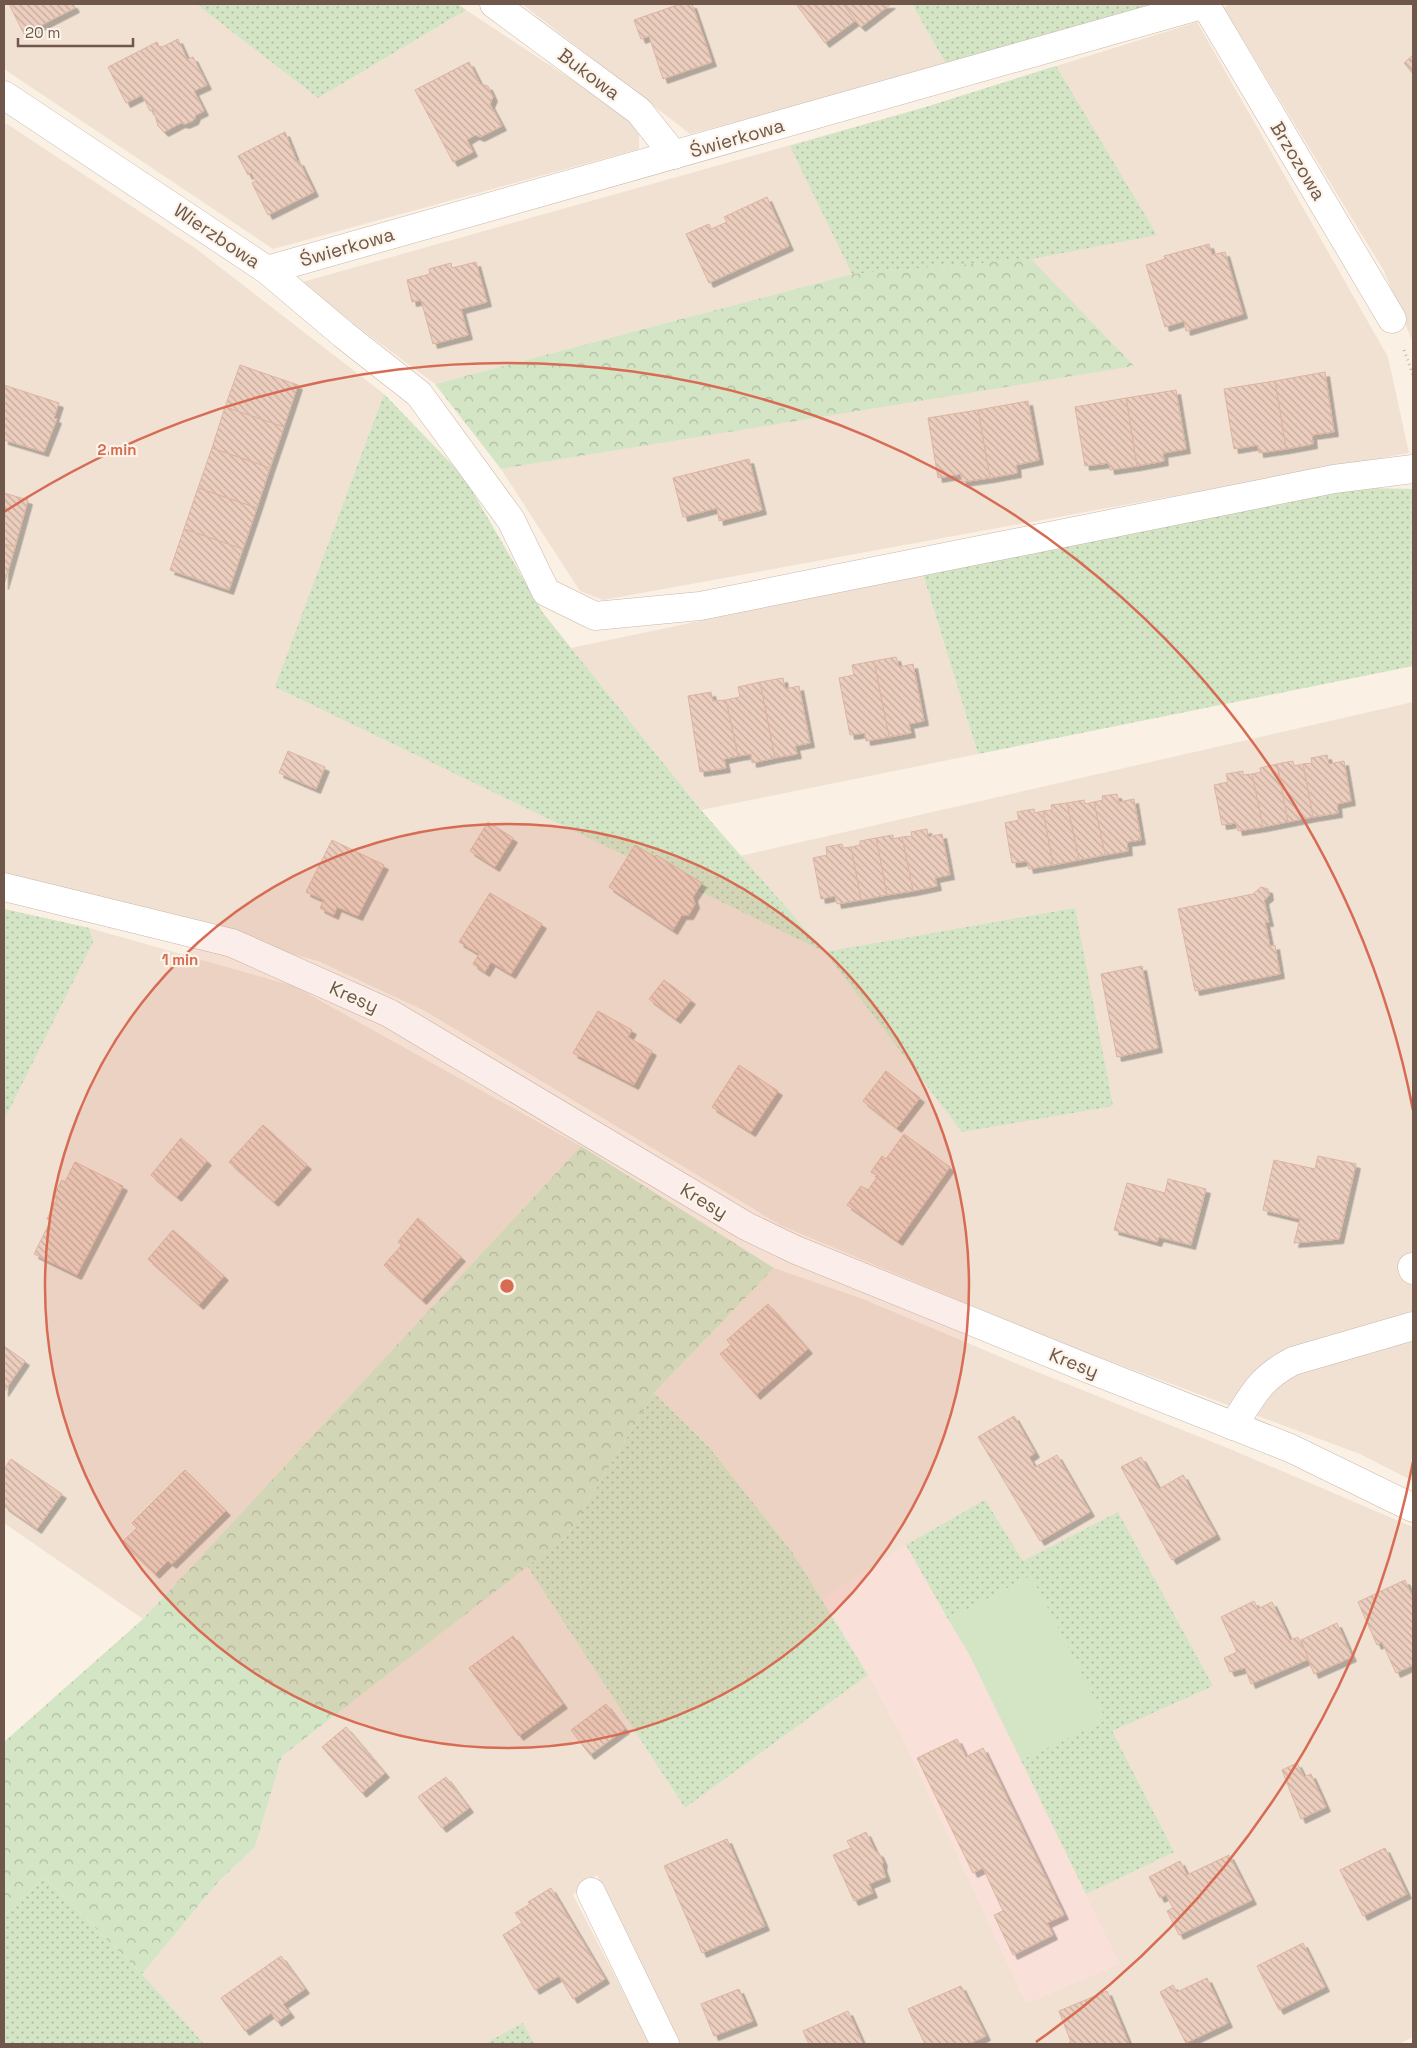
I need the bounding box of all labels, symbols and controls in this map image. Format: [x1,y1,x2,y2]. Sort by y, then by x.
scale bar [18,15,132,47]
text: 20 m [25,23,60,42]
street label: Bukowa [553,43,625,106]
street label: Świerkowa [687,113,787,163]
street label: Brzozowa [1265,117,1331,205]
street label: Wierzbowa [169,198,265,274]
street label: Świerkowa [297,222,397,272]
text: 2 min [98,440,136,459]
text: 1 min [162,950,198,969]
street label: Kresy [325,975,383,1019]
street label: Kresy [676,1177,732,1225]
centre of rings [498,1277,516,1295]
street label: Kresy [1046,1342,1102,1384]

